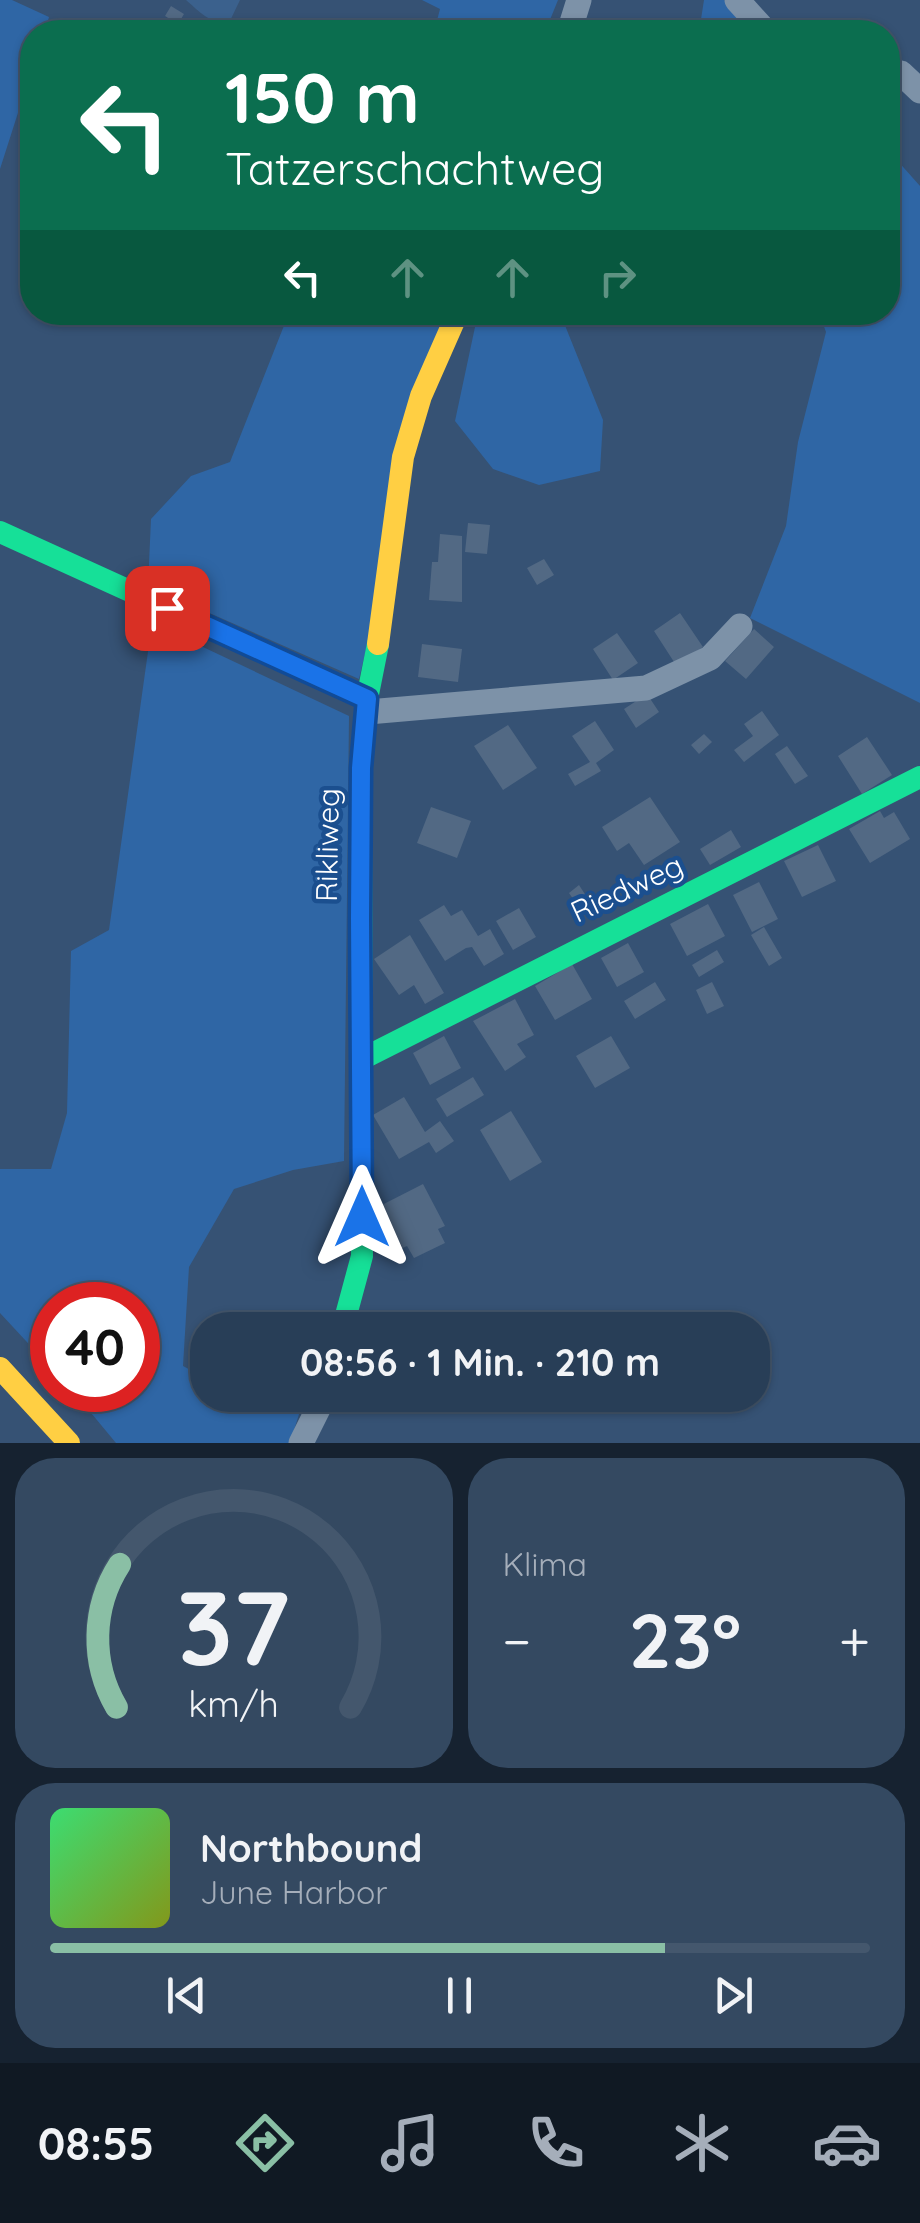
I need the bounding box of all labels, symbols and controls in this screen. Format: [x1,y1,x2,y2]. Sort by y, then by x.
text: 150 m [225,53,420,141]
icon: left [60,60,190,190]
text: Tatzerschachtweg [225,140,604,196]
icon: left [275,250,330,305]
icon: ahead [380,250,435,305]
icon: ahead [485,250,540,305]
icon: right [590,250,645,305]
pin [125,566,210,651]
icon: arrive [140,581,195,636]
street label: Rikliweg [307,788,347,902]
street label: Riedweg [564,846,689,931]
position arrow [310,1165,414,1269]
speed limit sign: 40 [30,1282,160,1412]
text: 08:56 · 1 Min. · 210 m [300,1338,660,1386]
text: Klima [503,1544,587,1584]
text: 37 [177,1561,290,1691]
text: 23° [629,1593,741,1687]
text: − [503,1606,531,1675]
text: + [839,1606,870,1675]
text: km/h [188,1681,279,1726]
text: Northbound [200,1824,422,1872]
text: June Harbor [200,1872,388,1912]
icon: previous [159,1968,214,2023]
icon: pause [432,1968,487,2023]
icon: next [706,1968,761,2023]
icon: directions [230,2108,300,2178]
icon: music [375,2108,445,2178]
icon: phone [521,2108,591,2178]
icon: climate [667,2108,737,2178]
icon: car [812,2108,882,2178]
text: 08:55 [38,2115,154,2171]

